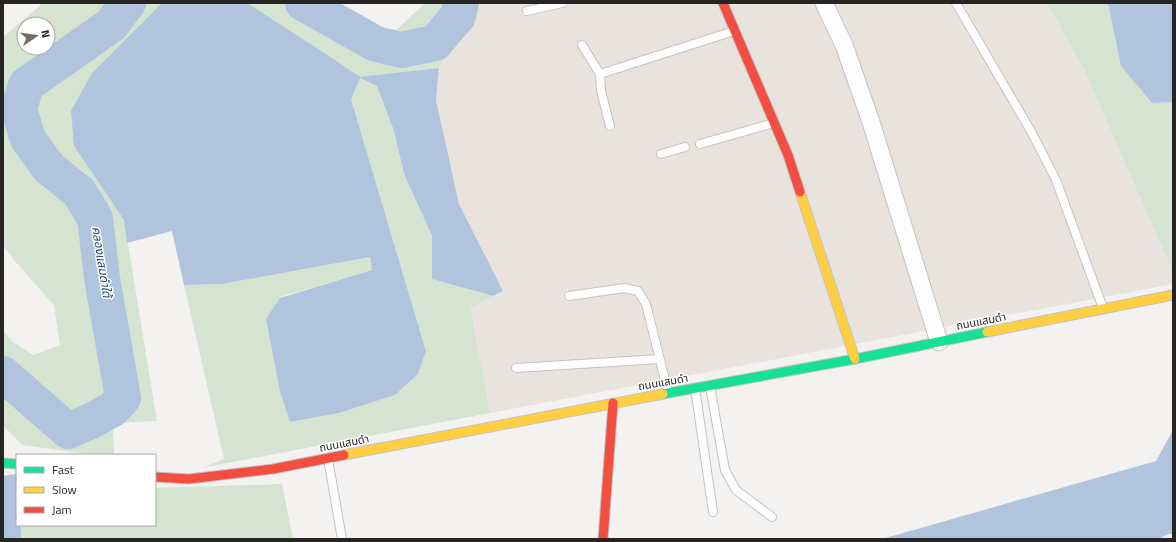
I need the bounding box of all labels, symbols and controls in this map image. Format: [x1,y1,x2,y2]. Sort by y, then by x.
north arrow [16,16,56,56]
text: N [37,28,54,39]
water label: คลองแสมดำใต้ [87,225,117,301]
street label: ถนนแสมดำ [955,308,1007,334]
street label: ถนนแสมดำ [637,370,689,394]
street label: ถนนแสมดำ [318,430,370,456]
legend [16,454,156,526]
text: Fast [52,460,75,479]
text: Slow [52,480,77,499]
text: Jam [52,500,72,519]

